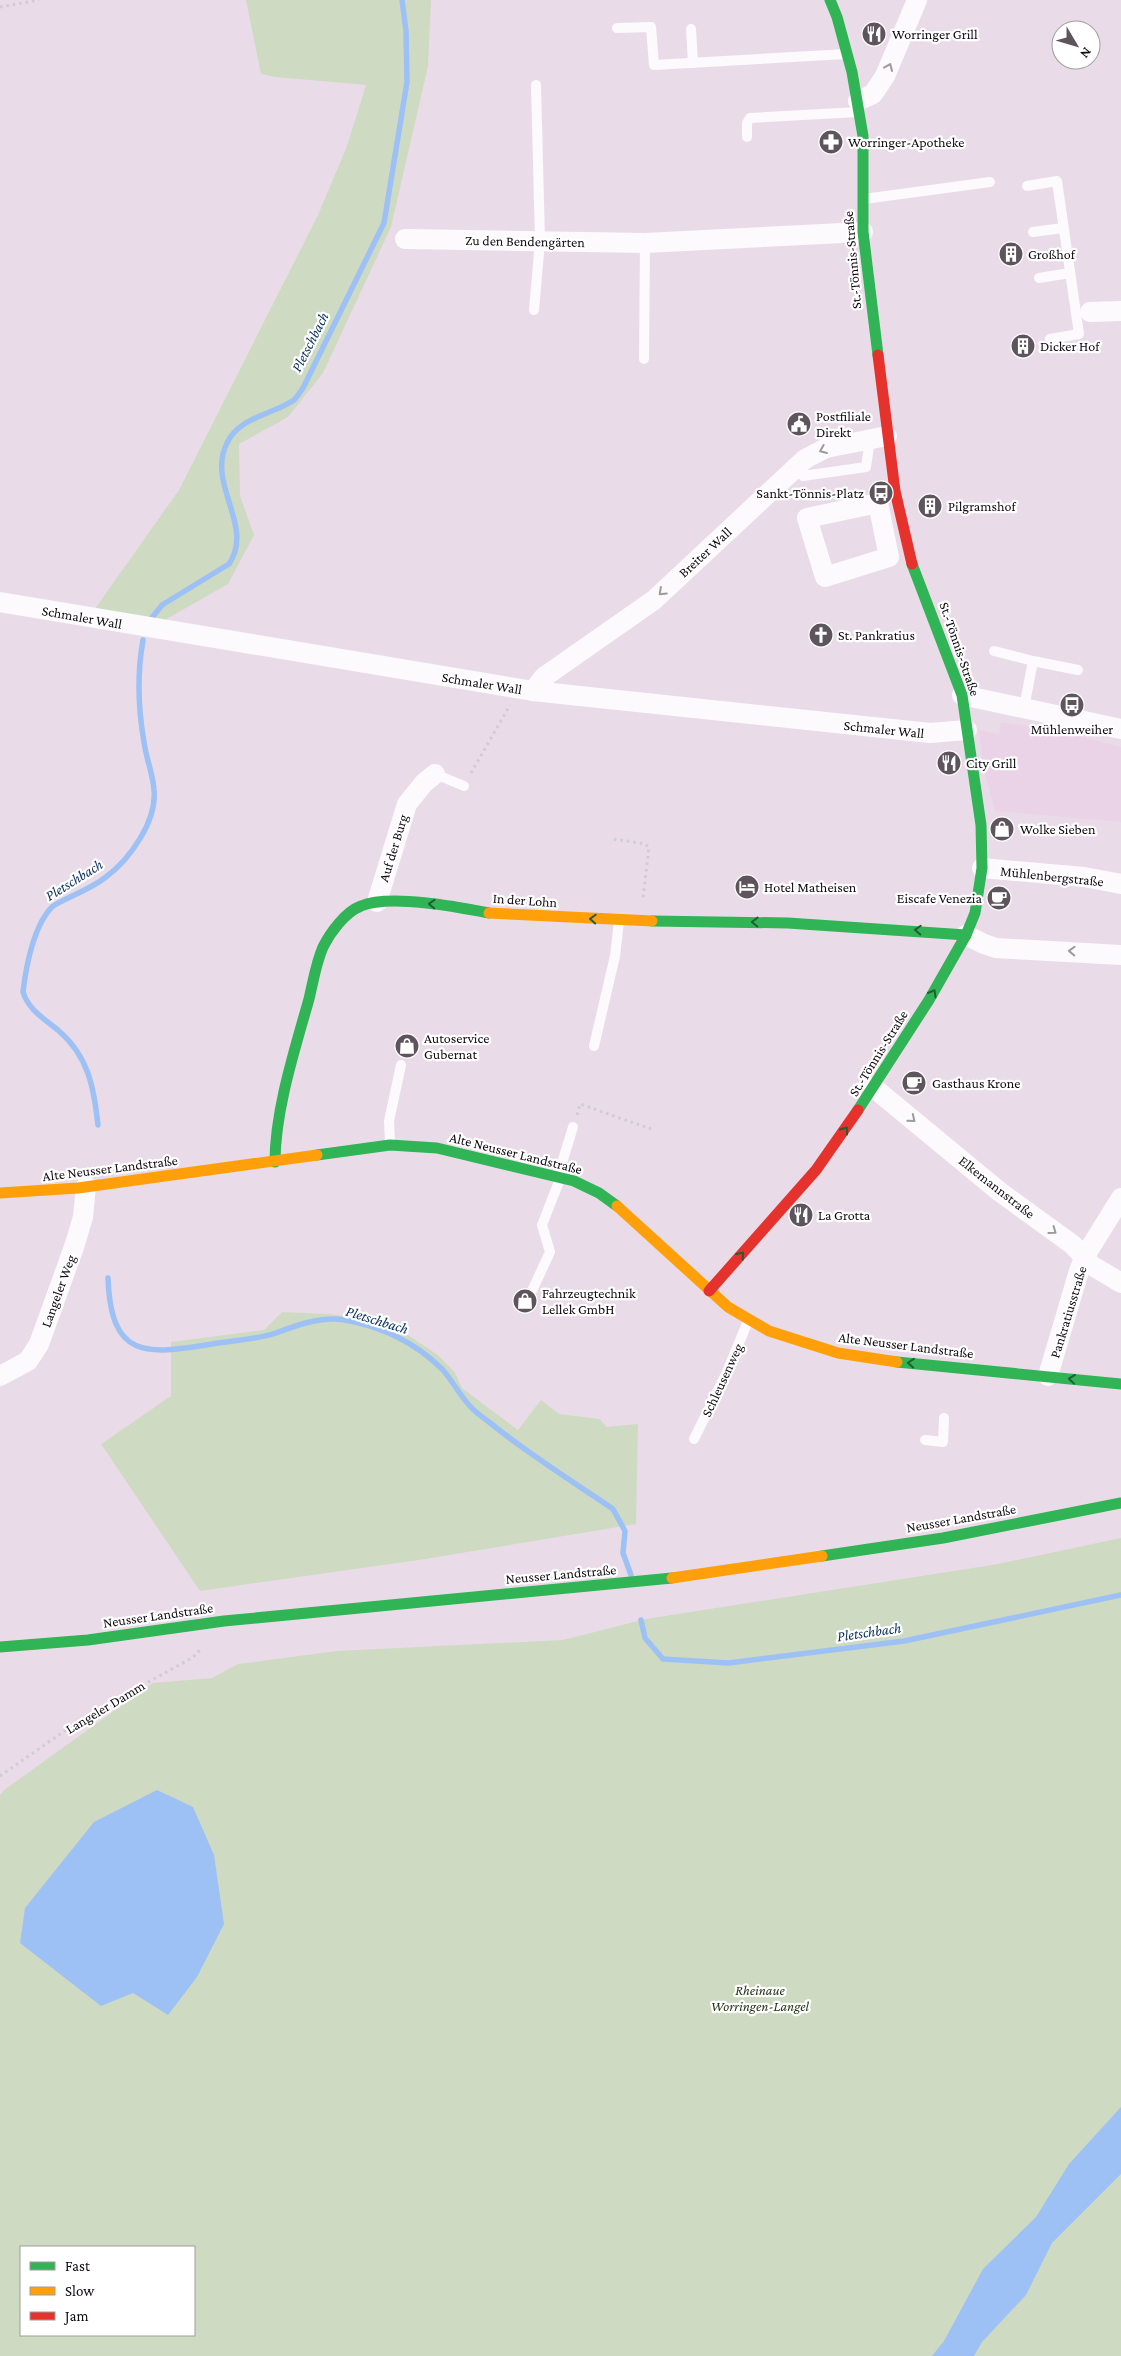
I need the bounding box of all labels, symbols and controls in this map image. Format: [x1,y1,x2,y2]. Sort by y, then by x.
north arrow [1051,20,1101,70]
restaurant icon: Worringer Grill [861,21,887,47]
place label: Worringer Grill [892,26,978,42]
text: N [1077,44,1095,62]
one-way arrow [883,63,893,72]
pharmacy icon: Worringer-Apotheke [818,129,844,155]
place label: Worringer-Apotheke [848,134,965,150]
street label: St.-Tönnis-Straße [840,210,864,310]
street label: Zu den Bendengärten [465,232,585,250]
building icon: Großhof [998,241,1024,267]
place label: Großhof [1028,246,1076,262]
water label: Pletschbach [288,310,332,374]
building icon: Dicker Hof [1010,333,1036,359]
place label: Dicker Hof [1040,338,1100,354]
place label: Postfiliale Direkt [816,408,871,440]
public building icon: Postfiliale Direkt [786,411,812,437]
one-way arrow [819,444,828,455]
bus stop icon: Sankt-Tönnis-Platz [868,480,894,506]
place label: Sankt-Tönnis-Platz [756,485,864,501]
building icon: Pilgramshof [917,493,943,519]
place label: Pilgramshof [948,498,1017,514]
street label: Breiter Wall [675,523,735,581]
one-way arrow [659,586,668,595]
street label: St.-Tönnis-Straße [936,600,984,698]
street label: Schmaler Wall [41,602,124,632]
church icon: St. Pankratius [808,622,834,648]
place label: St. Pankratius [838,627,915,643]
street label: Schmaler Wall [441,669,524,697]
bus stop icon: Mühlenweiher [1059,692,1085,718]
street label: Schmaler Wall [843,717,925,741]
place label: Mühlenweiher [1031,721,1113,737]
restaurant icon: City Grill [936,750,962,776]
place label: City Grill [966,755,1017,771]
street label: Auf der Burg [375,812,411,884]
shop icon: Wolke Sieben [989,816,1015,842]
place label: Wolke Sieben [1020,821,1096,837]
water label: Pletschbach [42,856,106,904]
street label: Mühlenbergstraße [999,863,1105,889]
hotel icon: Hotel Matheisen [734,874,760,900]
place label: Hotel Matheisen [764,879,857,895]
cafe icon: Eiscafe Venezia [986,885,1012,911]
street label: In der Lohn [492,890,558,910]
place label: Eiscafe Venezia [897,890,983,906]
one-way arrow [427,898,435,909]
one-way arrow [589,914,597,925]
one-way arrow [751,917,759,928]
one-way arrow [913,925,921,936]
one-way arrow [1068,946,1076,956]
one-way arrow [926,990,936,999]
street label: St.-Tönnis-Straße [845,1007,911,1099]
place label: Autoservice Gubernat [424,1030,489,1062]
shop icon: Autoservice Gubernat [394,1033,420,1059]
cafe icon: Gasthaus Krone [901,1070,927,1096]
place label: Gasthaus Krone [932,1075,1020,1091]
one-way arrow [906,1114,915,1122]
one-way arrow [840,1127,848,1136]
street label: Alte Neusser Landstraße [448,1129,584,1177]
street label: Alte Neusser Landstraße [42,1152,178,1184]
street label: Elkemannstraße [956,1152,1038,1222]
restaurant icon: La Grotta [788,1202,814,1228]
place label: La Grotta [818,1207,871,1223]
one-way arrow [1047,1225,1057,1234]
one-way arrow [735,1251,744,1260]
street label: Langeler Weg [37,1252,79,1330]
street label: Pankratiusstraße [1046,1264,1090,1360]
place label: Fahrzeugtechnik Lellek GmbH [542,1285,636,1317]
shop icon: Fahrzeugtechnik Lellek GmbH [512,1288,538,1314]
water label: Pletschbach [344,1303,410,1337]
street label: Alte Neusser Landstraße [838,1329,974,1361]
street label: Schleusenweg [698,1340,746,1419]
one-way arrow [906,1358,914,1369]
one-way arrow [1068,1374,1076,1385]
street label: Neusser Landstraße [905,1500,1017,1536]
street label: Neusser Landstraße [505,1561,617,1587]
street label: Neusser Landstraße [102,1599,214,1631]
water label: Pletschbach [836,1620,902,1644]
street label: Langeler Damm [62,1677,148,1737]
park label: Rheinaue Worringen-Langel [711,1982,810,2014]
legend [20,2246,195,2336]
text: Fast [65,2258,91,2274]
text: Slow [65,2283,95,2299]
text: Jam [63,2308,88,2325]

